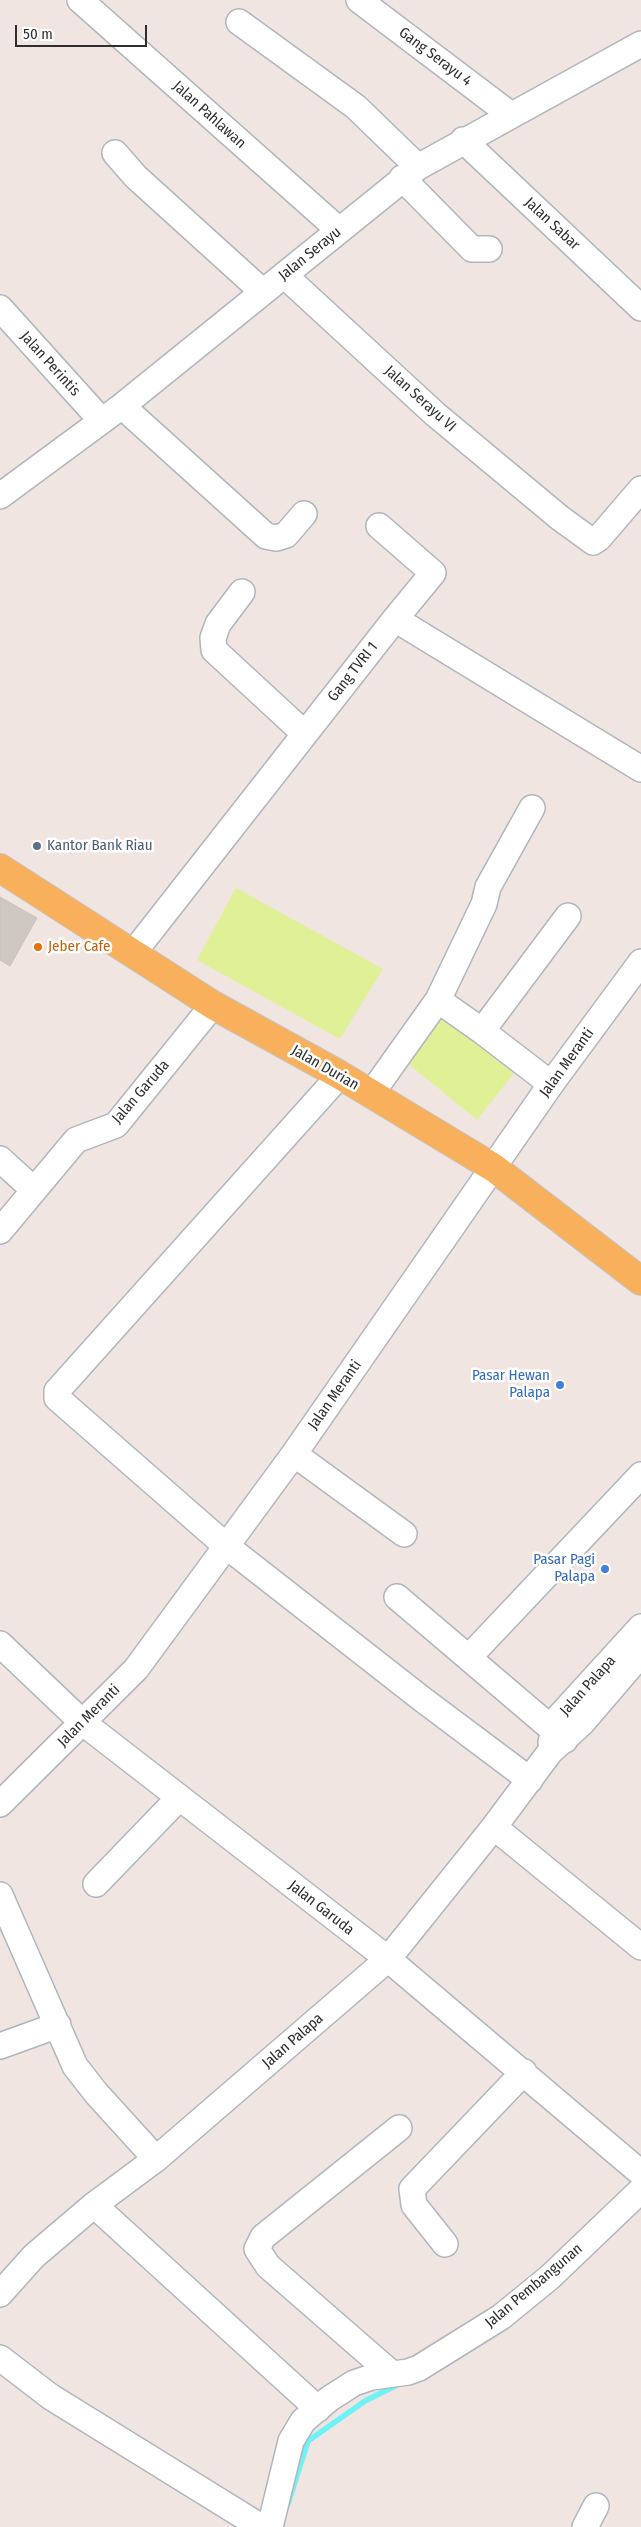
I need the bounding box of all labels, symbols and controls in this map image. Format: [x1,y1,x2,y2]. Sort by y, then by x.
scale bar [18,15,150,47]
street label: Gang Serayu 4 [395,24,475,90]
text: 50 m [23,25,53,43]
street label: Jalan Pahlawan [169,77,249,153]
street label: Jalan Sabar [521,194,583,254]
street label: Jalan Serayu [275,223,345,285]
street label: Jalan Perintis [16,328,84,400]
street label: Jalan Serayu VI [380,362,460,436]
street label: Gang TVRI 1 [324,639,382,705]
place label: Kantor Bank Riau [47,837,153,855]
marker: Kantor Bank Riau [31,840,43,852]
place label: Jeber Cafe [48,938,110,956]
marker: Jeber Cafe [32,941,44,953]
street label: Jalan Meranti [536,1025,598,1101]
street label: Jalan Durian [288,1042,362,1094]
street label: Jalan Garuda [108,1057,174,1127]
street label: Jalan Meranti [304,1357,366,1433]
place label: Pasar Hewan Palapa [472,1367,550,1402]
marker: Pasar Hewan Palapa [554,1379,566,1391]
place label: Pasar Pagi Palapa [533,1551,595,1586]
marker: Pasar Pagi Palapa [599,1563,611,1575]
street label: Jalan Palapa [556,1652,620,1720]
street label: Jalan Meranti [54,1681,124,1751]
street label: Jalan Garuda [285,1877,357,1939]
street label: Jalan Palapa [259,2010,327,2072]
street label: Jalan Pembangunan [482,2240,586,2332]

